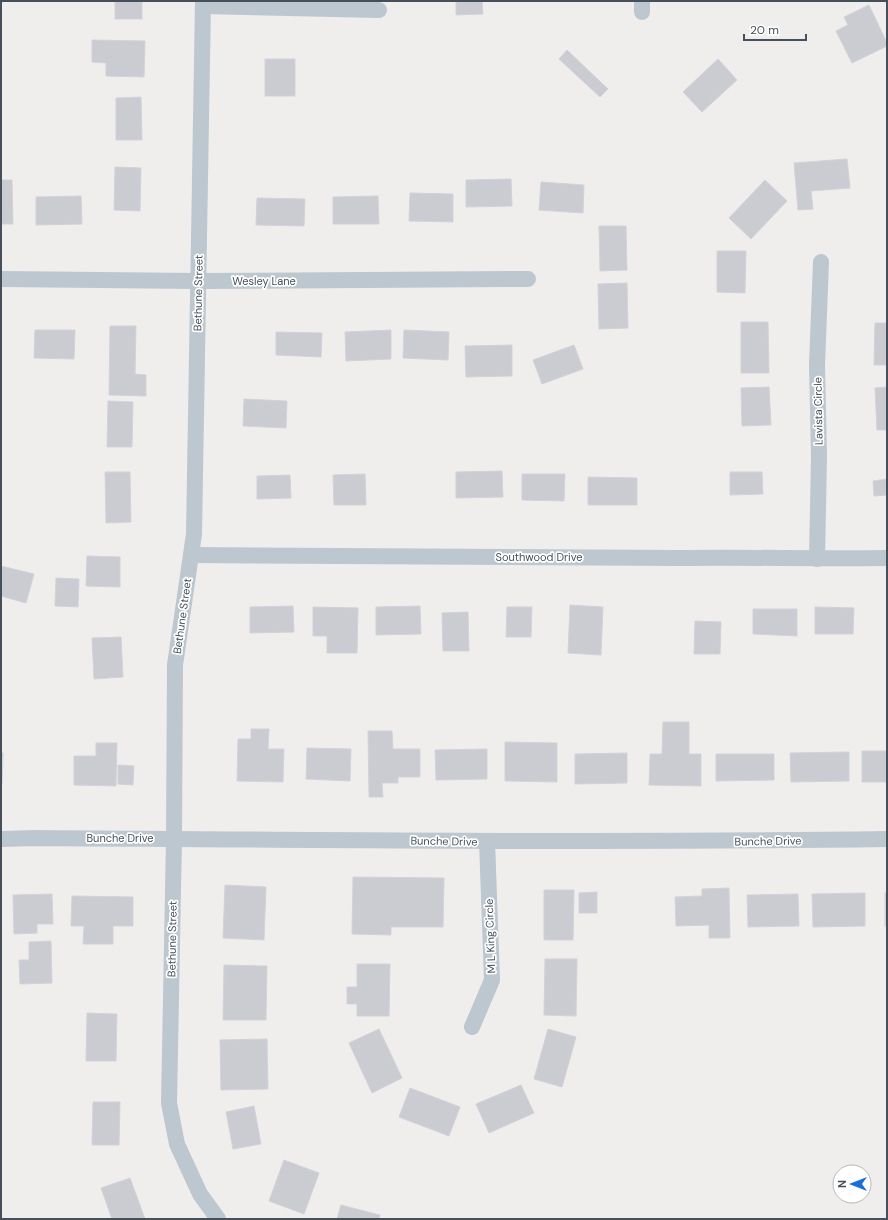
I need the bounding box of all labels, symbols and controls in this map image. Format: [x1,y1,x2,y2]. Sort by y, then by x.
scale bar [744,16,806,42]
text: 20 m [750,22,779,38]
street label: Bethune Street [190,255,206,331]
street label: Wesley Lane [232,274,296,288]
street label: Lavista Circle [810,377,826,445]
street label: Southwood Drive [496,550,582,564]
street label: Bethune Street [170,577,194,655]
street label: Bunche Drive [86,831,154,845]
street label: Bunche Drive [410,833,478,849]
street label: Bunche Drive [734,833,802,849]
street label: M L King Circle [482,898,498,974]
street label: Bethune Street [164,901,180,977]
north arrow [832,1164,872,1204]
text: N [835,1180,849,1188]

